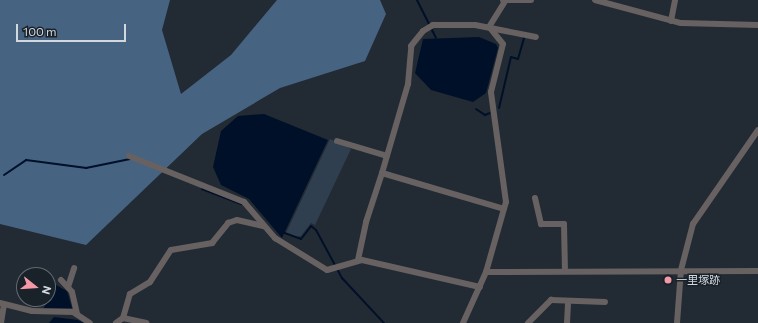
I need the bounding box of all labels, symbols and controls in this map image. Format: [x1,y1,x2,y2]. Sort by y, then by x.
scale bar [18,16,128,42]
text: 100 m [23,24,57,38]
north arrow [16,267,56,307]
place label: 一里塚跡 [676,273,720,287]
marker: 一里塚跡 [663,275,673,285]
text: N [40,285,54,296]

